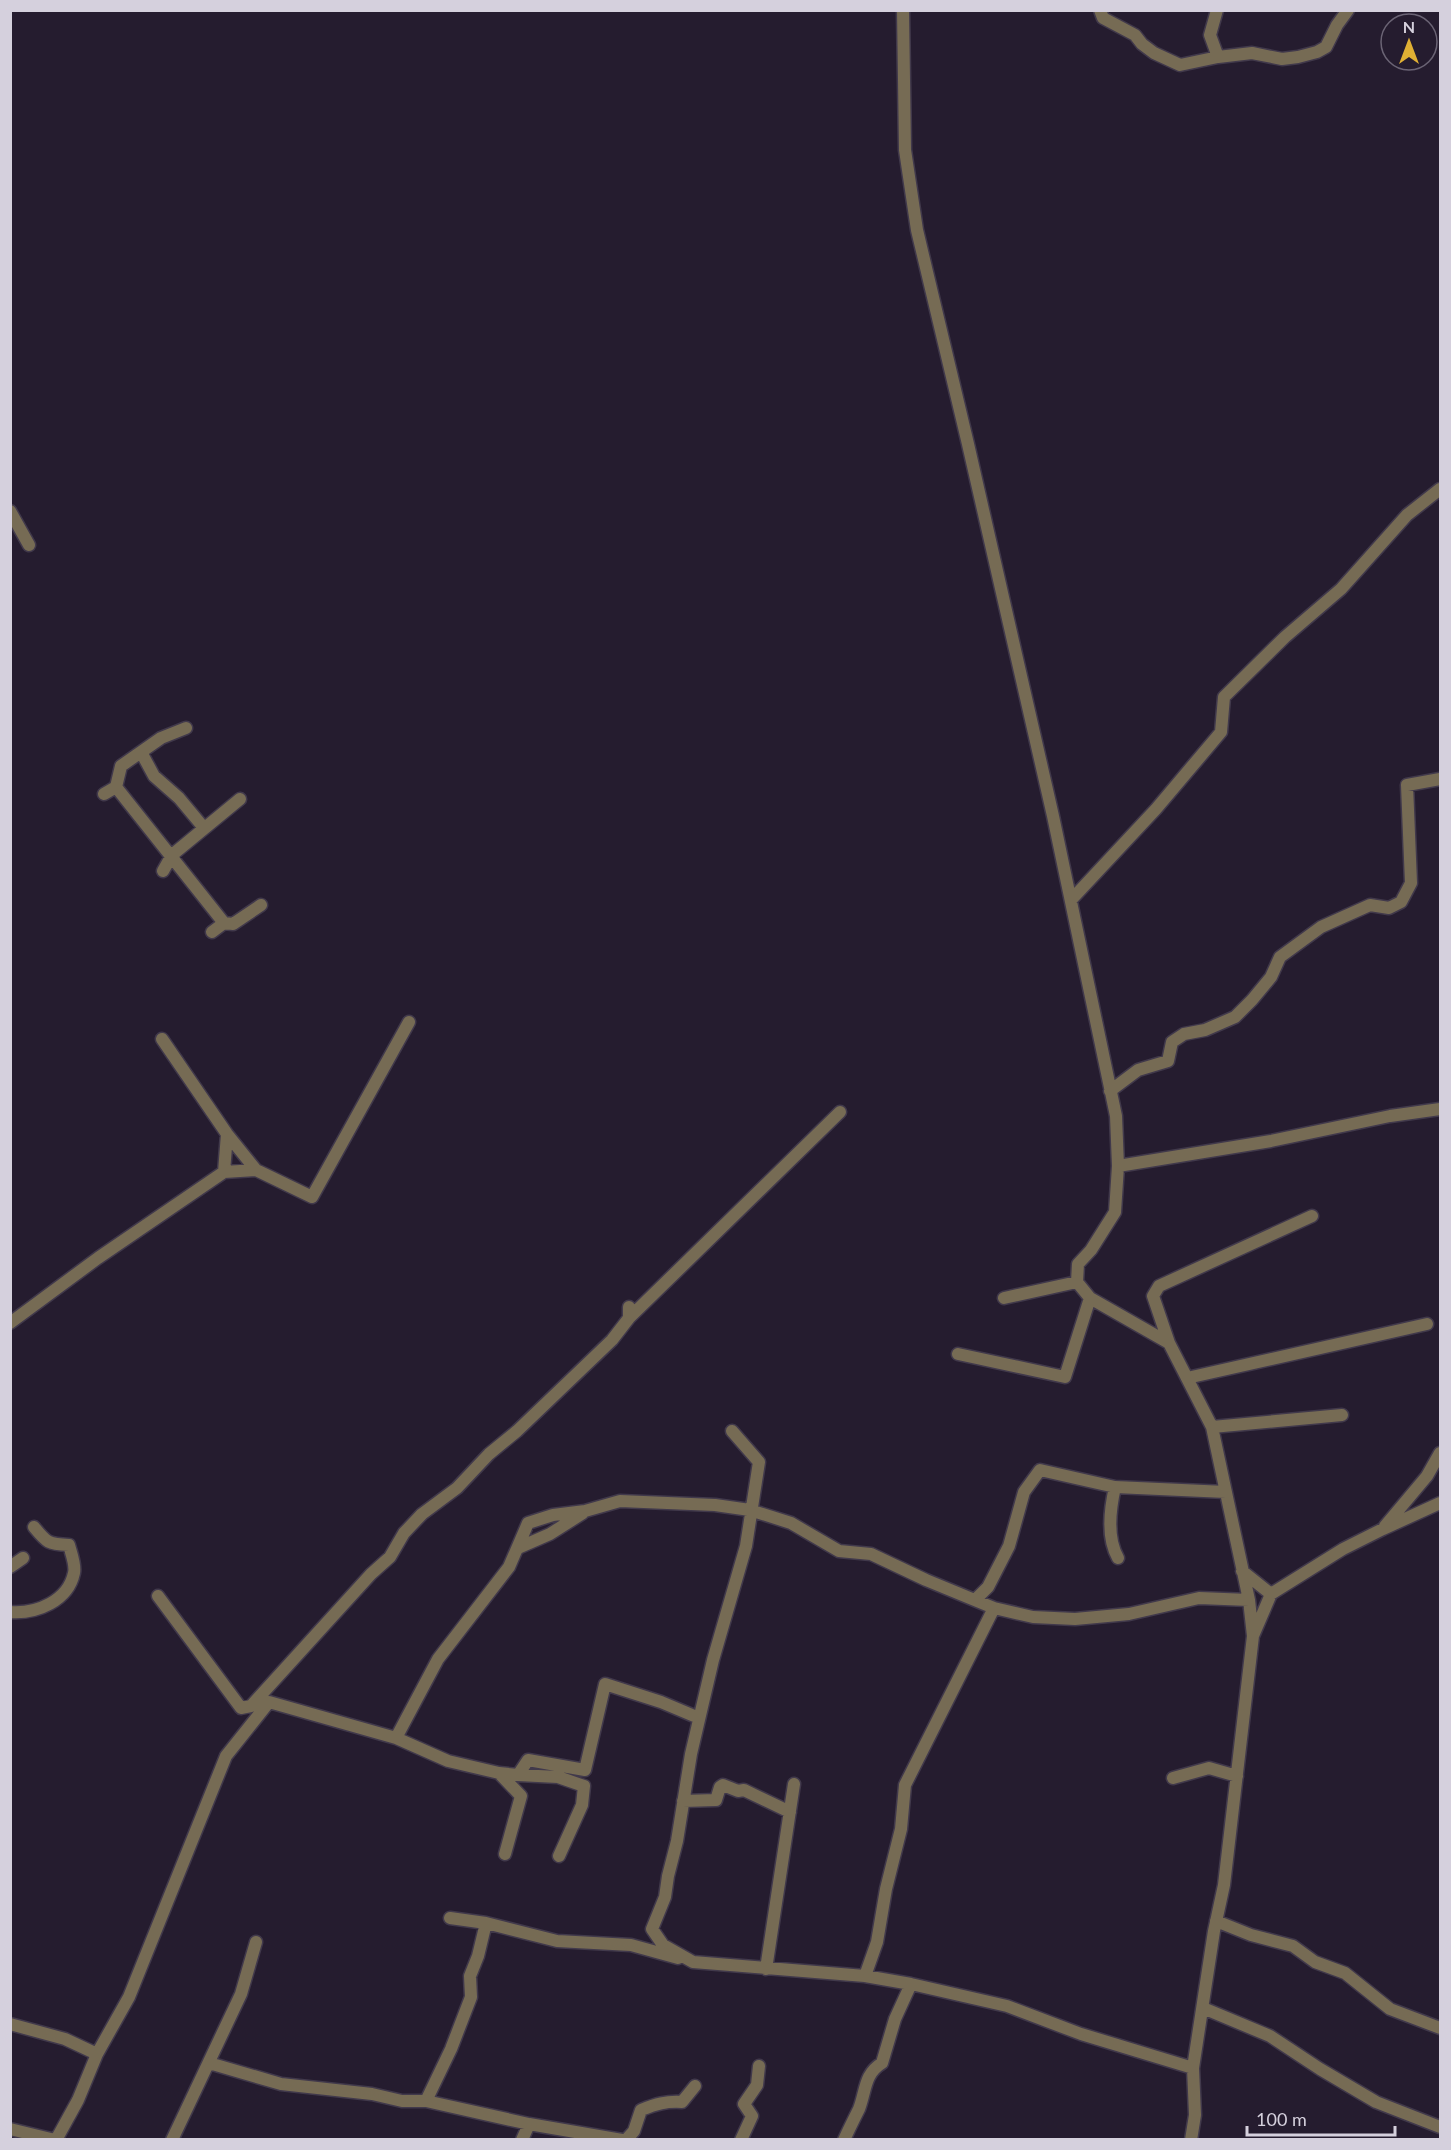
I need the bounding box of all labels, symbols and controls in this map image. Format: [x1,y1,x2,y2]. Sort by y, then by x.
north arrow [1379,12,1439,72]
text: N [1403,17,1415,36]
scale bar [1247,2099,1396,2137]
text: 100 m [1256,2108,1307,2130]

